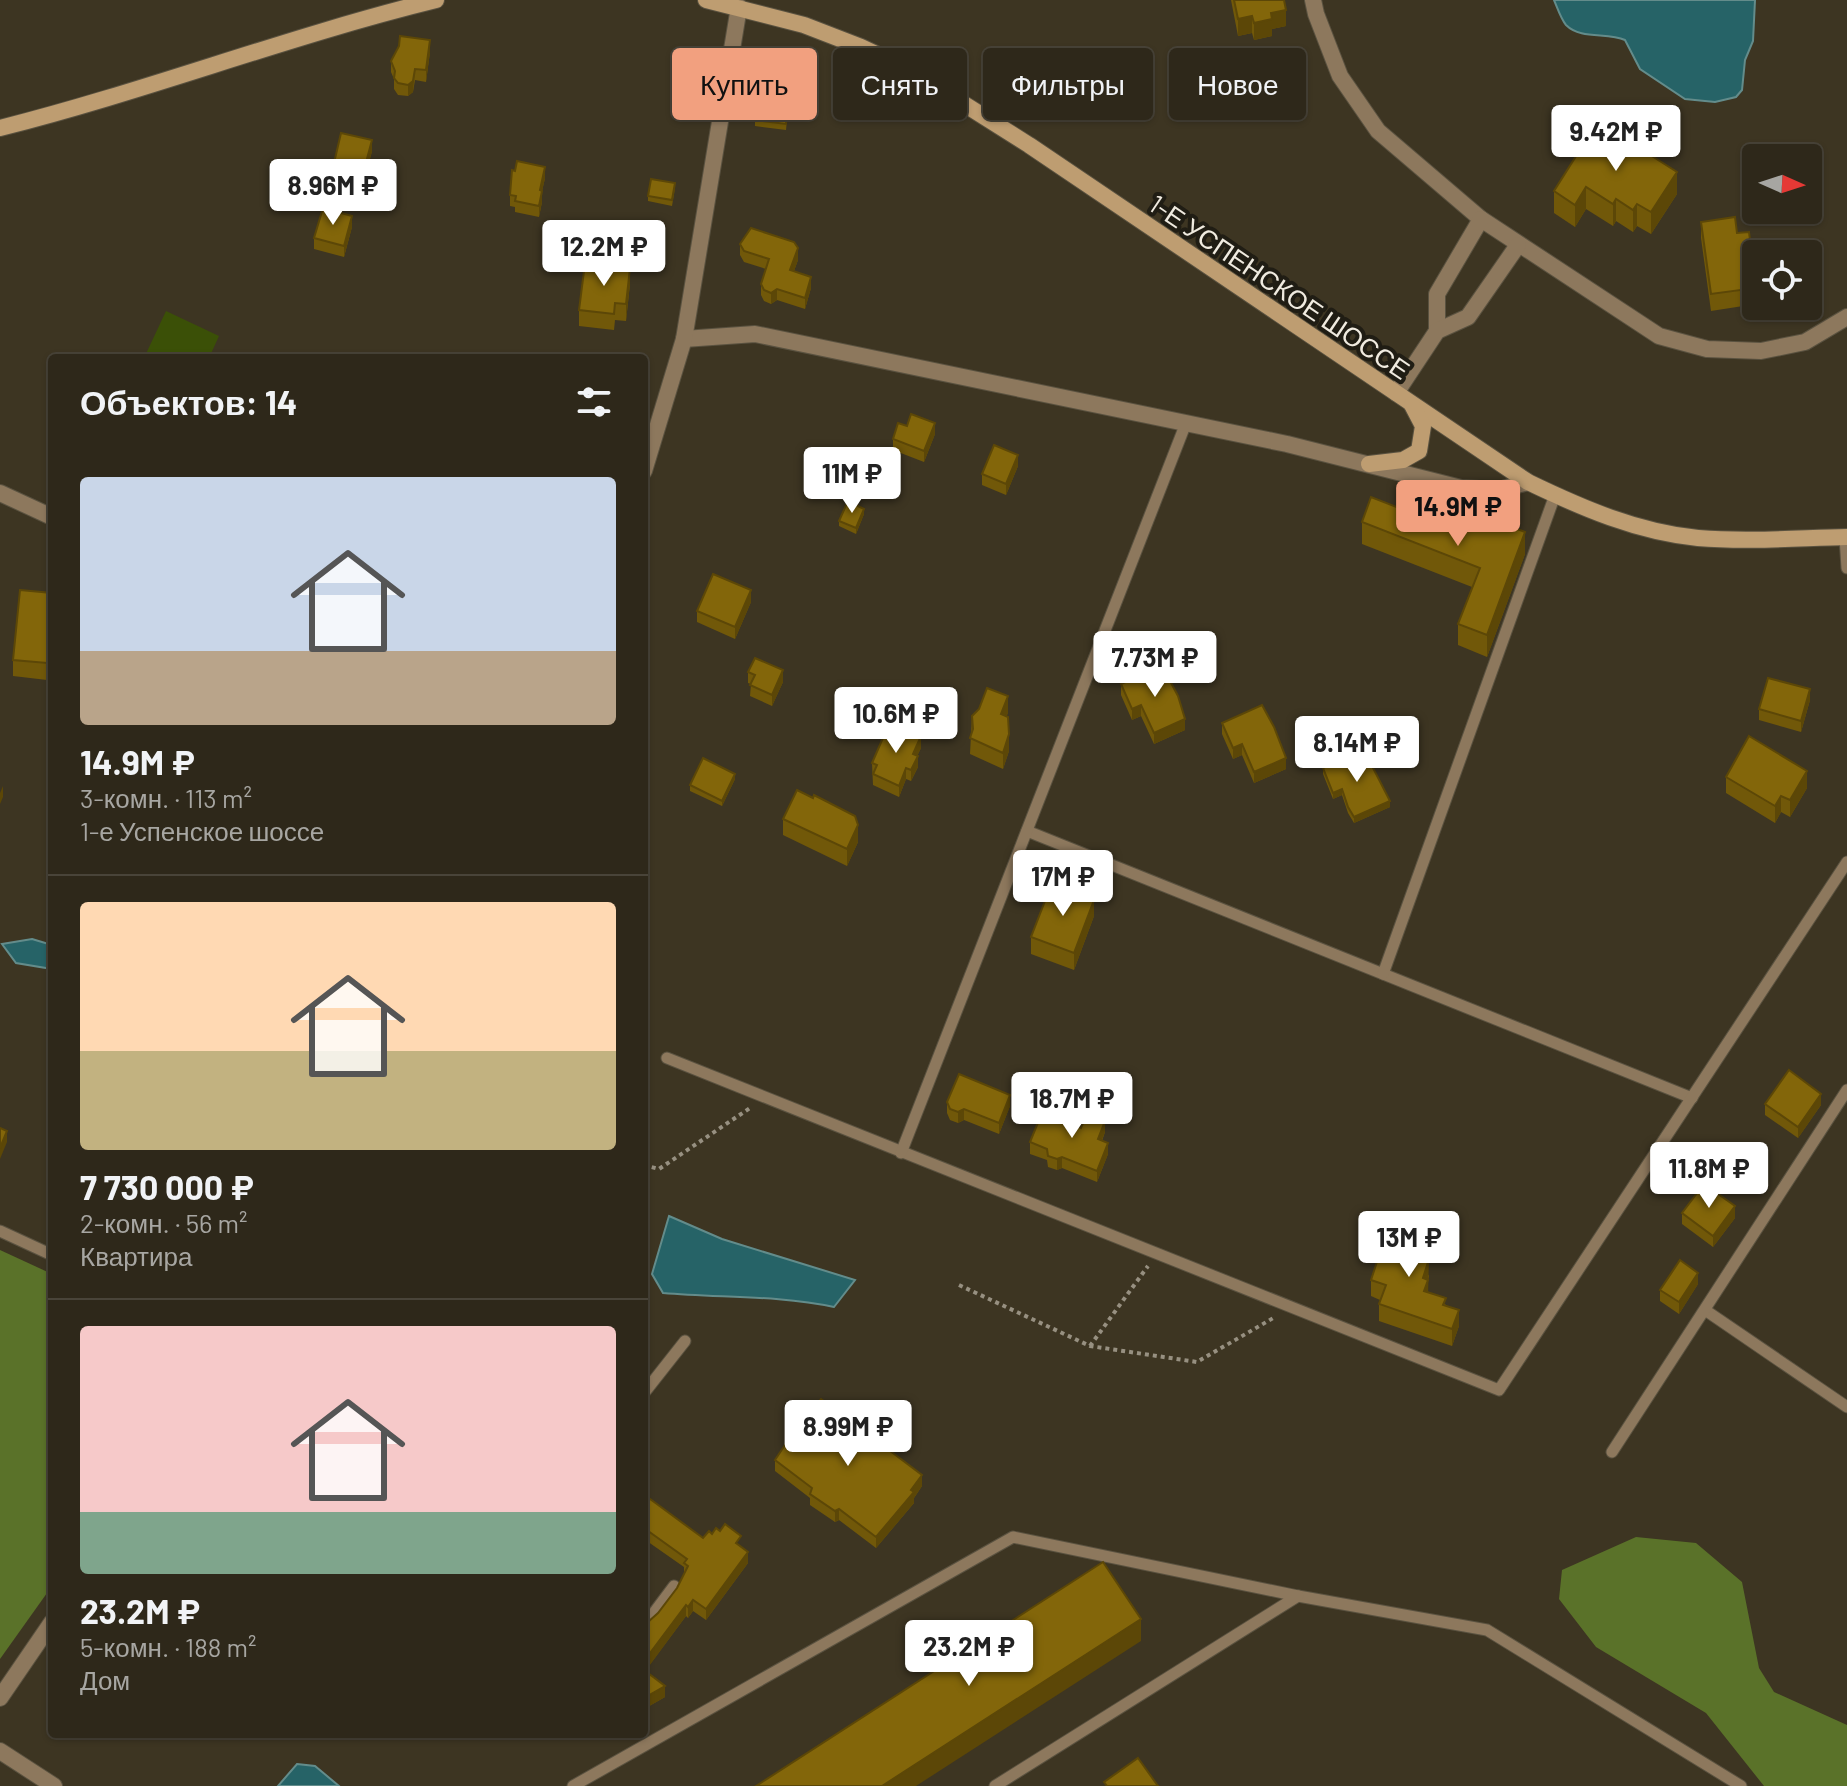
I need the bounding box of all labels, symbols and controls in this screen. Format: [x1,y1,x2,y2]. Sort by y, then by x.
chip: Купить [672,48,817,120]
chip: Снять [833,48,967,120]
chip: Фильтры [983,48,1153,120]
chip: Новое [1169,48,1306,120]
pin: 9.42M ₽ [1542,105,1690,173]
text: 9.42M ₽ [1569,115,1663,146]
north arrow [1742,144,1822,224]
map controls [1742,144,1822,320]
pin: 8.96M ₽ [259,159,407,227]
text: 8.96M ₽ [288,169,378,200]
street label: 1-Е УСПЕНСКОЕ ШОССЕ [1144,187,1416,385]
pin: 12.2M ₽ [530,220,678,288]
text: 12.2M ₽ [560,230,648,261]
button: locate [1742,240,1822,320]
icon: filters [572,380,616,424]
text: Объектов: 14 [80,381,297,422]
pin: 11M ₽ [796,447,908,515]
text: 11M ₽ [822,457,882,488]
pin: 14.9M ₽ [1384,480,1532,548]
text: 14.9M ₽ [1414,490,1502,521]
icon: home [276,529,420,673]
pin: 7.73M ₽ [1081,631,1229,699]
text: 7.73M ₽ [1111,641,1199,672]
pin: 10.6M ₽ [822,687,970,755]
text: 10.6M ₽ [852,697,940,728]
pin: 8.14M ₽ [1283,716,1431,784]
text: 8.14M ₽ [1313,726,1401,757]
text: 14.9M ₽ [80,741,195,782]
text: 3-комн. · 113 m² [80,782,252,813]
text: 1-е Успенское шоссе [80,815,324,846]
pin: 17M ₽ [1007,850,1119,918]
text: 17M ₽ [1031,860,1095,891]
icon: home [276,954,420,1098]
pin: 18.7M ₽ [998,1072,1146,1140]
text: 18.7M ₽ [1029,1082,1115,1113]
pin: 11.8M ₽ [1635,1142,1783,1210]
text: 11.8M ₽ [1668,1152,1750,1183]
text: 7 730 000 ₽ [80,1166,254,1207]
text: 2-комн. · 56 m² [80,1207,248,1238]
pin: 13M ₽ [1353,1211,1465,1279]
text: 13M ₽ [1376,1221,1442,1252]
text: Квартира [80,1240,192,1271]
icon: home [276,1378,420,1522]
pin: 8.99M ₽ [774,1400,922,1468]
text: 8.99M ₽ [803,1410,893,1441]
text: 23.2M ₽ [80,1590,200,1631]
pin: 23.2M ₽ [895,1620,1043,1688]
text: 23.2M ₽ [923,1630,1015,1661]
text: 5-комн. · 188 m² [80,1631,256,1662]
text: Дом [80,1664,130,1695]

